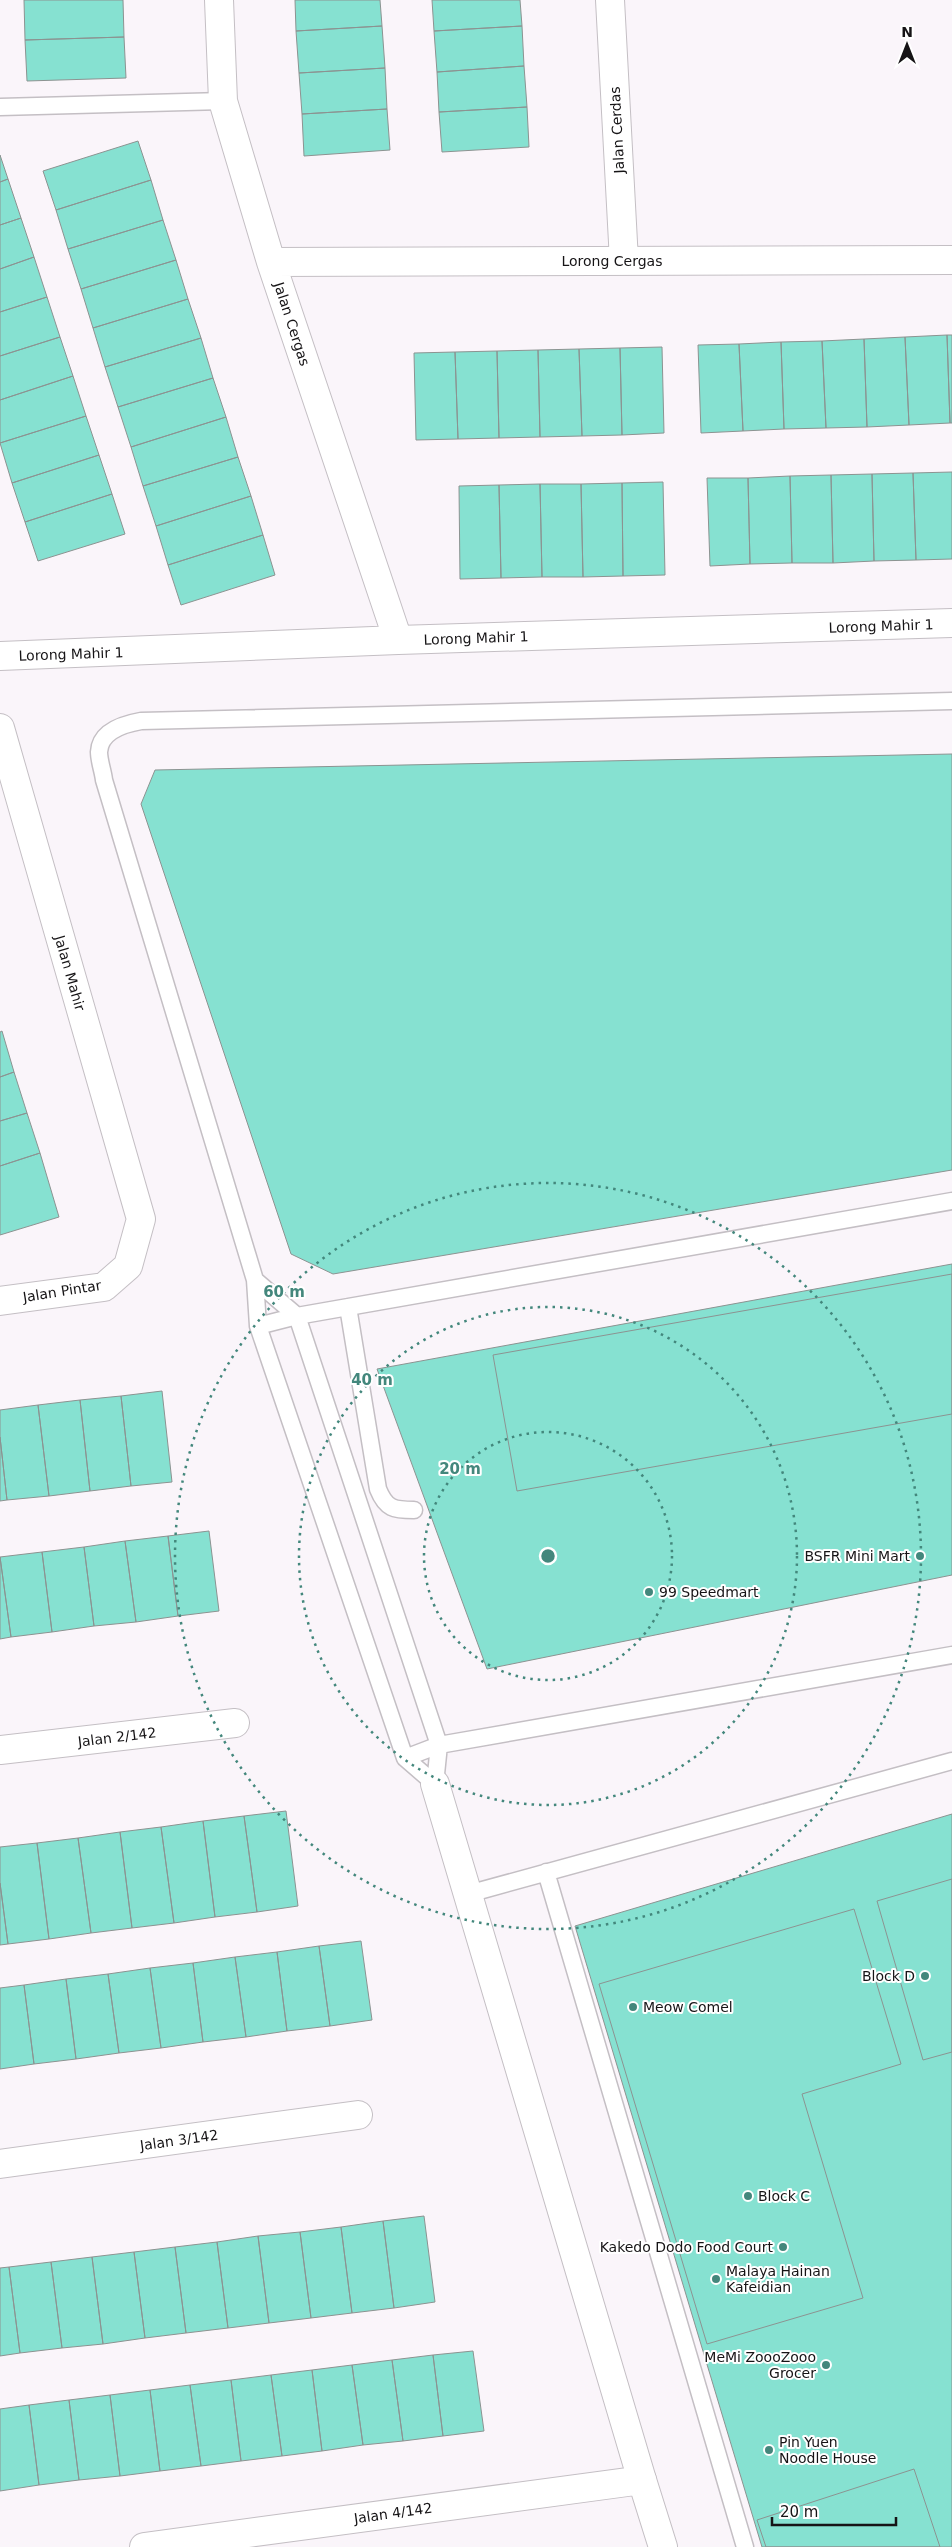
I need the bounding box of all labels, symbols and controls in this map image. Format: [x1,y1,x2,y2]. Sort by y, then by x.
north arrow [882,20,932,70]
text: N [901,24,913,40]
street label: Jalan Cerdas [607,86,627,175]
street label: Lorong Cergas [561,253,663,269]
street label: Jalan Cergas [271,279,313,368]
street label: Lorong Mahir 1 [828,616,934,636]
street label: Lorong Mahir 1 [423,628,529,648]
street label: Lorong Mahir 1 [18,644,124,664]
street label: Jalan Mahir [51,932,88,1013]
street label: Jalan Pintar [21,1277,103,1305]
text: 60 m [263,1283,305,1301]
text: 40 m [351,1371,393,1389]
text: 20 m [439,1460,481,1478]
centre of rings [539,1547,557,1565]
place label: BSFR Mini Mart [804,1548,911,1564]
marker: BSFR Mini Mart [914,1550,926,1562]
place label: 99 Speedmart [659,1584,759,1600]
marker: 99 Speedmart [643,1586,655,1598]
street label: Jalan 2/142 [76,1724,157,1750]
place label: Block D [862,1968,915,1984]
marker: Block D [919,1970,931,1982]
place label: Meow Comel [643,1999,733,2015]
marker: Meow Comel [627,2001,639,2013]
street label: Jalan 3/142 [138,2127,219,2154]
place label: Block C [758,2188,810,2204]
marker: Block C [742,2190,754,2202]
place label: Kakedo Dodo Food Court [600,2239,774,2255]
marker: Kakedo Dodo Food Court [777,2241,789,2253]
place label: Malaya Hainan Kafeidian [726,2263,830,2295]
marker: Malaya Hainan Kafeidian [710,2273,722,2285]
place label: MeMi ZoooZooo Grocer [704,2349,816,2381]
marker: MeMi ZoooZooo Grocer [820,2359,832,2371]
place label: Pin Yuen Noodle House [779,2434,876,2466]
marker: Pin Yuen Noodle House [763,2444,775,2456]
scale bar [772,2494,896,2526]
street label: Jalan 4/142 [352,2500,433,2527]
text: 20 m [780,2503,818,2521]

